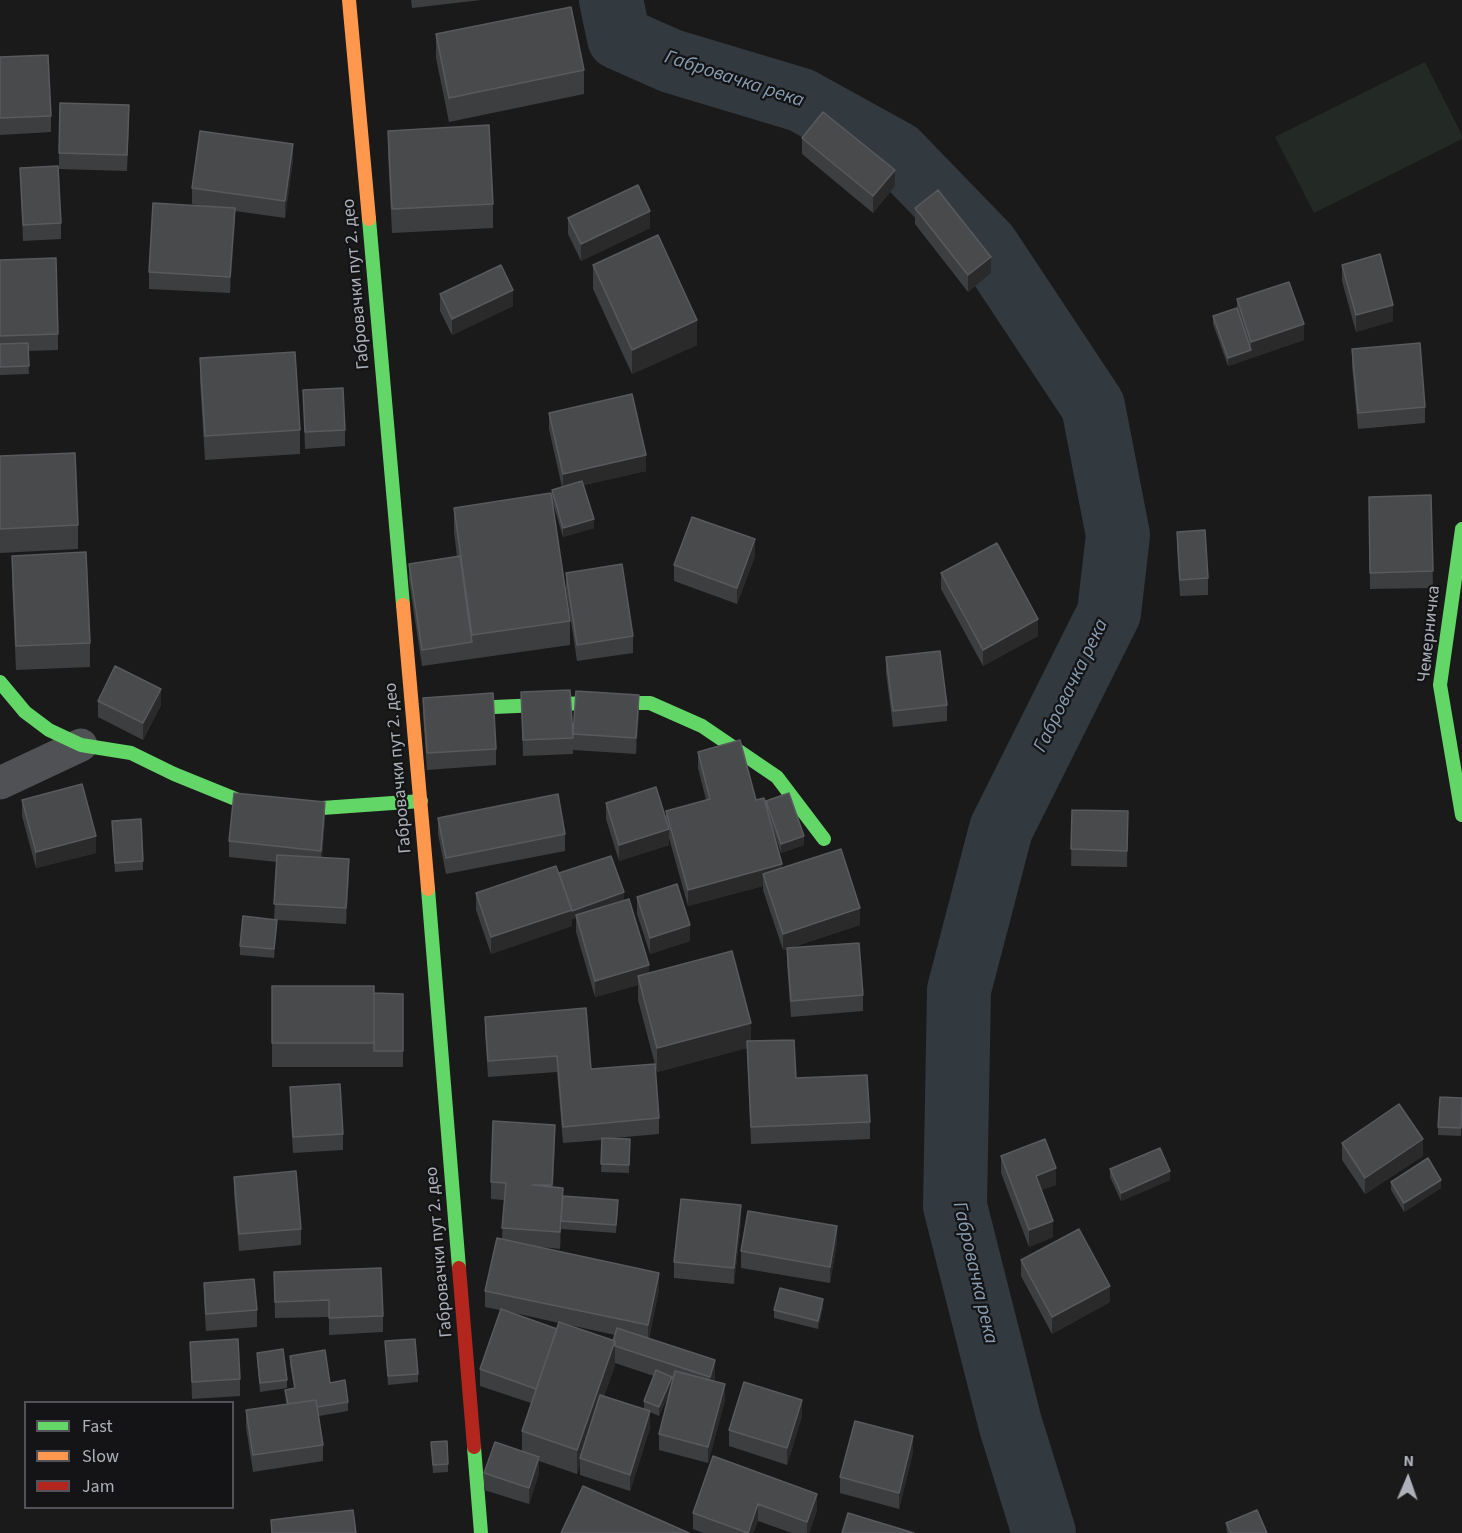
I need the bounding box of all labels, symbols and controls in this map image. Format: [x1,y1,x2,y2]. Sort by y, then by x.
water label: Габровачка река [661,46,807,114]
street label: Габровачки пут 2. део [339,198,375,370]
street label: Чемерничка [1414,584,1446,684]
water label: Габровачка река [1029,615,1115,757]
street label: Габровачки пут 2. део [381,682,417,854]
street label: Габровачки пут 2. део [422,1166,458,1338]
water label: Габровачка река [946,1199,1002,1347]
legend [24,1401,234,1509]
text: Fast [82,1414,113,1439]
text: Slow [82,1444,119,1469]
north arrow [1378,1449,1438,1509]
text: N [1403,1450,1414,1472]
text: Jam [82,1474,115,1499]

